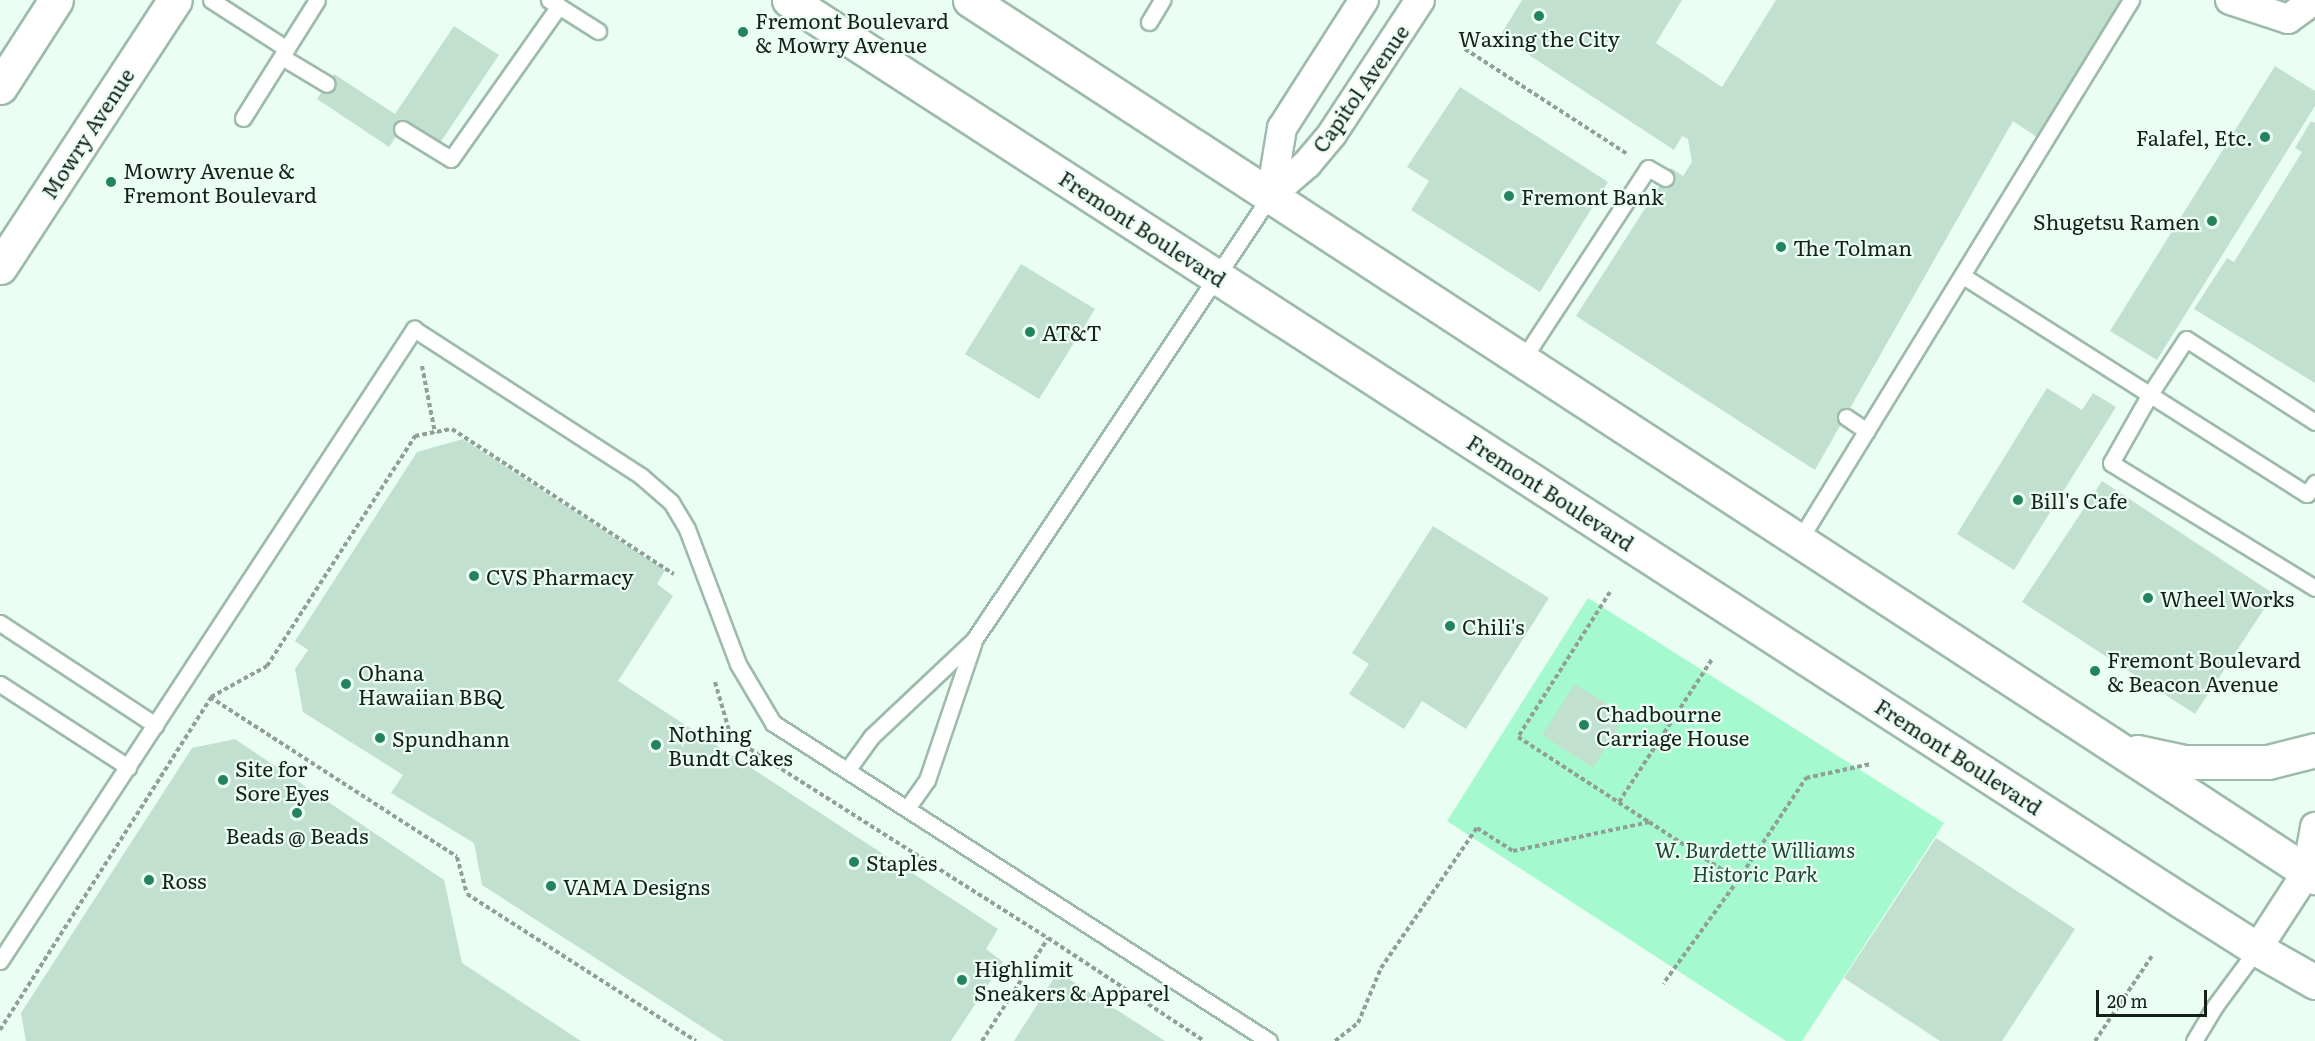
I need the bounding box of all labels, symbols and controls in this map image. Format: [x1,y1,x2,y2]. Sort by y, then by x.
place label: Fremont Boulevard & Mowry Avenue [755,7,949,57]
marker: Waxing the City [1532,9,1546,23]
street label: Capitol Avenue [1307,19,1413,157]
marker: Fremont Boulevard & Mowry Avenue [736,25,750,39]
place label: Waxing the City [1458,25,1620,51]
street label: Mowry Avenue [35,63,139,203]
place label: Falafel, Etc. [2136,124,2253,150]
marker: Falafel, Etc. [2258,130,2272,144]
place label: Mowry Avenue & Fremont Boulevard [123,157,317,207]
street label: Fremont Boulevard [1055,165,1231,291]
marker: Mowry Avenue & Fremont Boulevard [104,175,118,189]
place label: Fremont Bank [1521,183,1664,209]
marker: Fremont Bank [1502,189,1516,203]
place label: Shugetsu Ramen [2033,208,2200,234]
marker: Shugetsu Ramen [2205,214,2219,228]
place label: The Tolman [1793,234,1912,260]
marker: The Tolman [1774,240,1788,254]
place label: AT&T [1042,319,1102,345]
marker: AT&T [1023,325,1037,339]
street label: Fremont Boulevard [1463,429,1639,555]
place label: Bill's Cafe [2030,487,2128,513]
marker: Bill's Cafe [2011,493,2025,507]
place label: CVS Pharmacy [486,563,634,589]
marker: CVS Pharmacy [467,569,481,583]
place label: Wheel Works [2160,585,2294,611]
marker: Wheel Works [2141,591,2155,605]
place label: Chili's [1462,613,1525,639]
marker: Chili's [1443,619,1457,633]
place label: Fremont Boulevard & Beacon Avenue [2107,646,2301,696]
place label: Ohana Hawaiian BBQ [358,659,502,709]
marker: Fremont Boulevard & Beacon Avenue [2088,664,2102,678]
marker: Ohana Hawaiian BBQ [339,677,353,691]
street label: Fremont Boulevard [1871,693,2047,819]
place label: Chadbourne Carriage House [1596,700,1749,750]
marker: Chadbourne Carriage House [1577,718,1591,732]
place label: Nothing Bundt Cakes [668,720,793,770]
place label: Spundhann [392,725,510,751]
marker: Spundhann [373,731,387,745]
marker: Nothing Bundt Cakes [649,738,663,752]
place label: Site for Sore Eyes [235,755,329,805]
marker: Site for Sore Eyes [216,773,230,787]
marker: Beads @ Beads [290,806,304,820]
place label: Beads @ Beads [226,822,368,848]
park label: W. Burdette Williams Historic Park [1655,836,1855,886]
place label: Staples [866,849,937,875]
marker: Staples [847,855,861,869]
place label: Ross [161,867,207,893]
marker: Ross [142,873,156,887]
place label: VAMA Designs [563,873,710,899]
marker: VAMA Designs [544,879,558,893]
place label: Highlimit Sneakers & Apparel [974,955,1170,1005]
marker: Highlimit Sneakers & Apparel [955,973,969,987]
scale bar [2099,978,2210,1016]
text: 20 m [2107,987,2148,1014]

